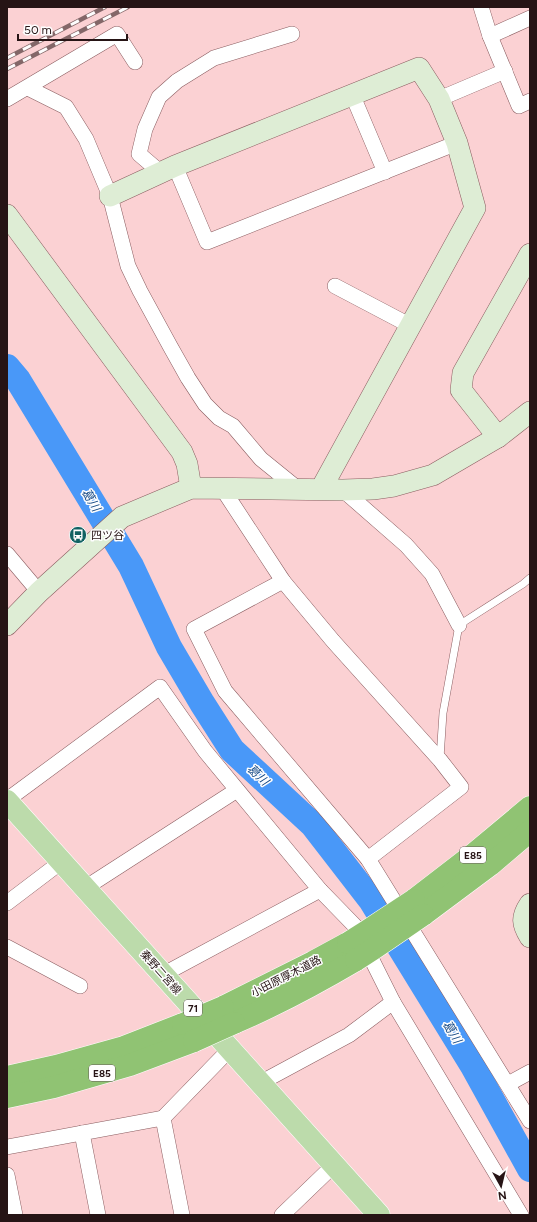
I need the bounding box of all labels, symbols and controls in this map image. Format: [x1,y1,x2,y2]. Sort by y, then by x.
scale bar [18,16,127,42]
text: 50 m [24,23,52,37]
water label: 葛川 [79,486,104,516]
bus stop icon: 四ツ谷 [68,525,88,545]
place label: 四ツ谷 [91,529,124,542]
water label: 葛川 [244,762,273,790]
road number: E85 [460,847,486,863]
street label: 秦野二宮線 [137,948,184,997]
street label: 小田原厚木道路 [249,953,323,1000]
road number: 71 [184,1000,202,1016]
water label: 葛川 [440,1018,465,1048]
road number: E85 [89,1065,115,1081]
north arrow [481,1166,521,1206]
text: N [497,1188,507,1202]

